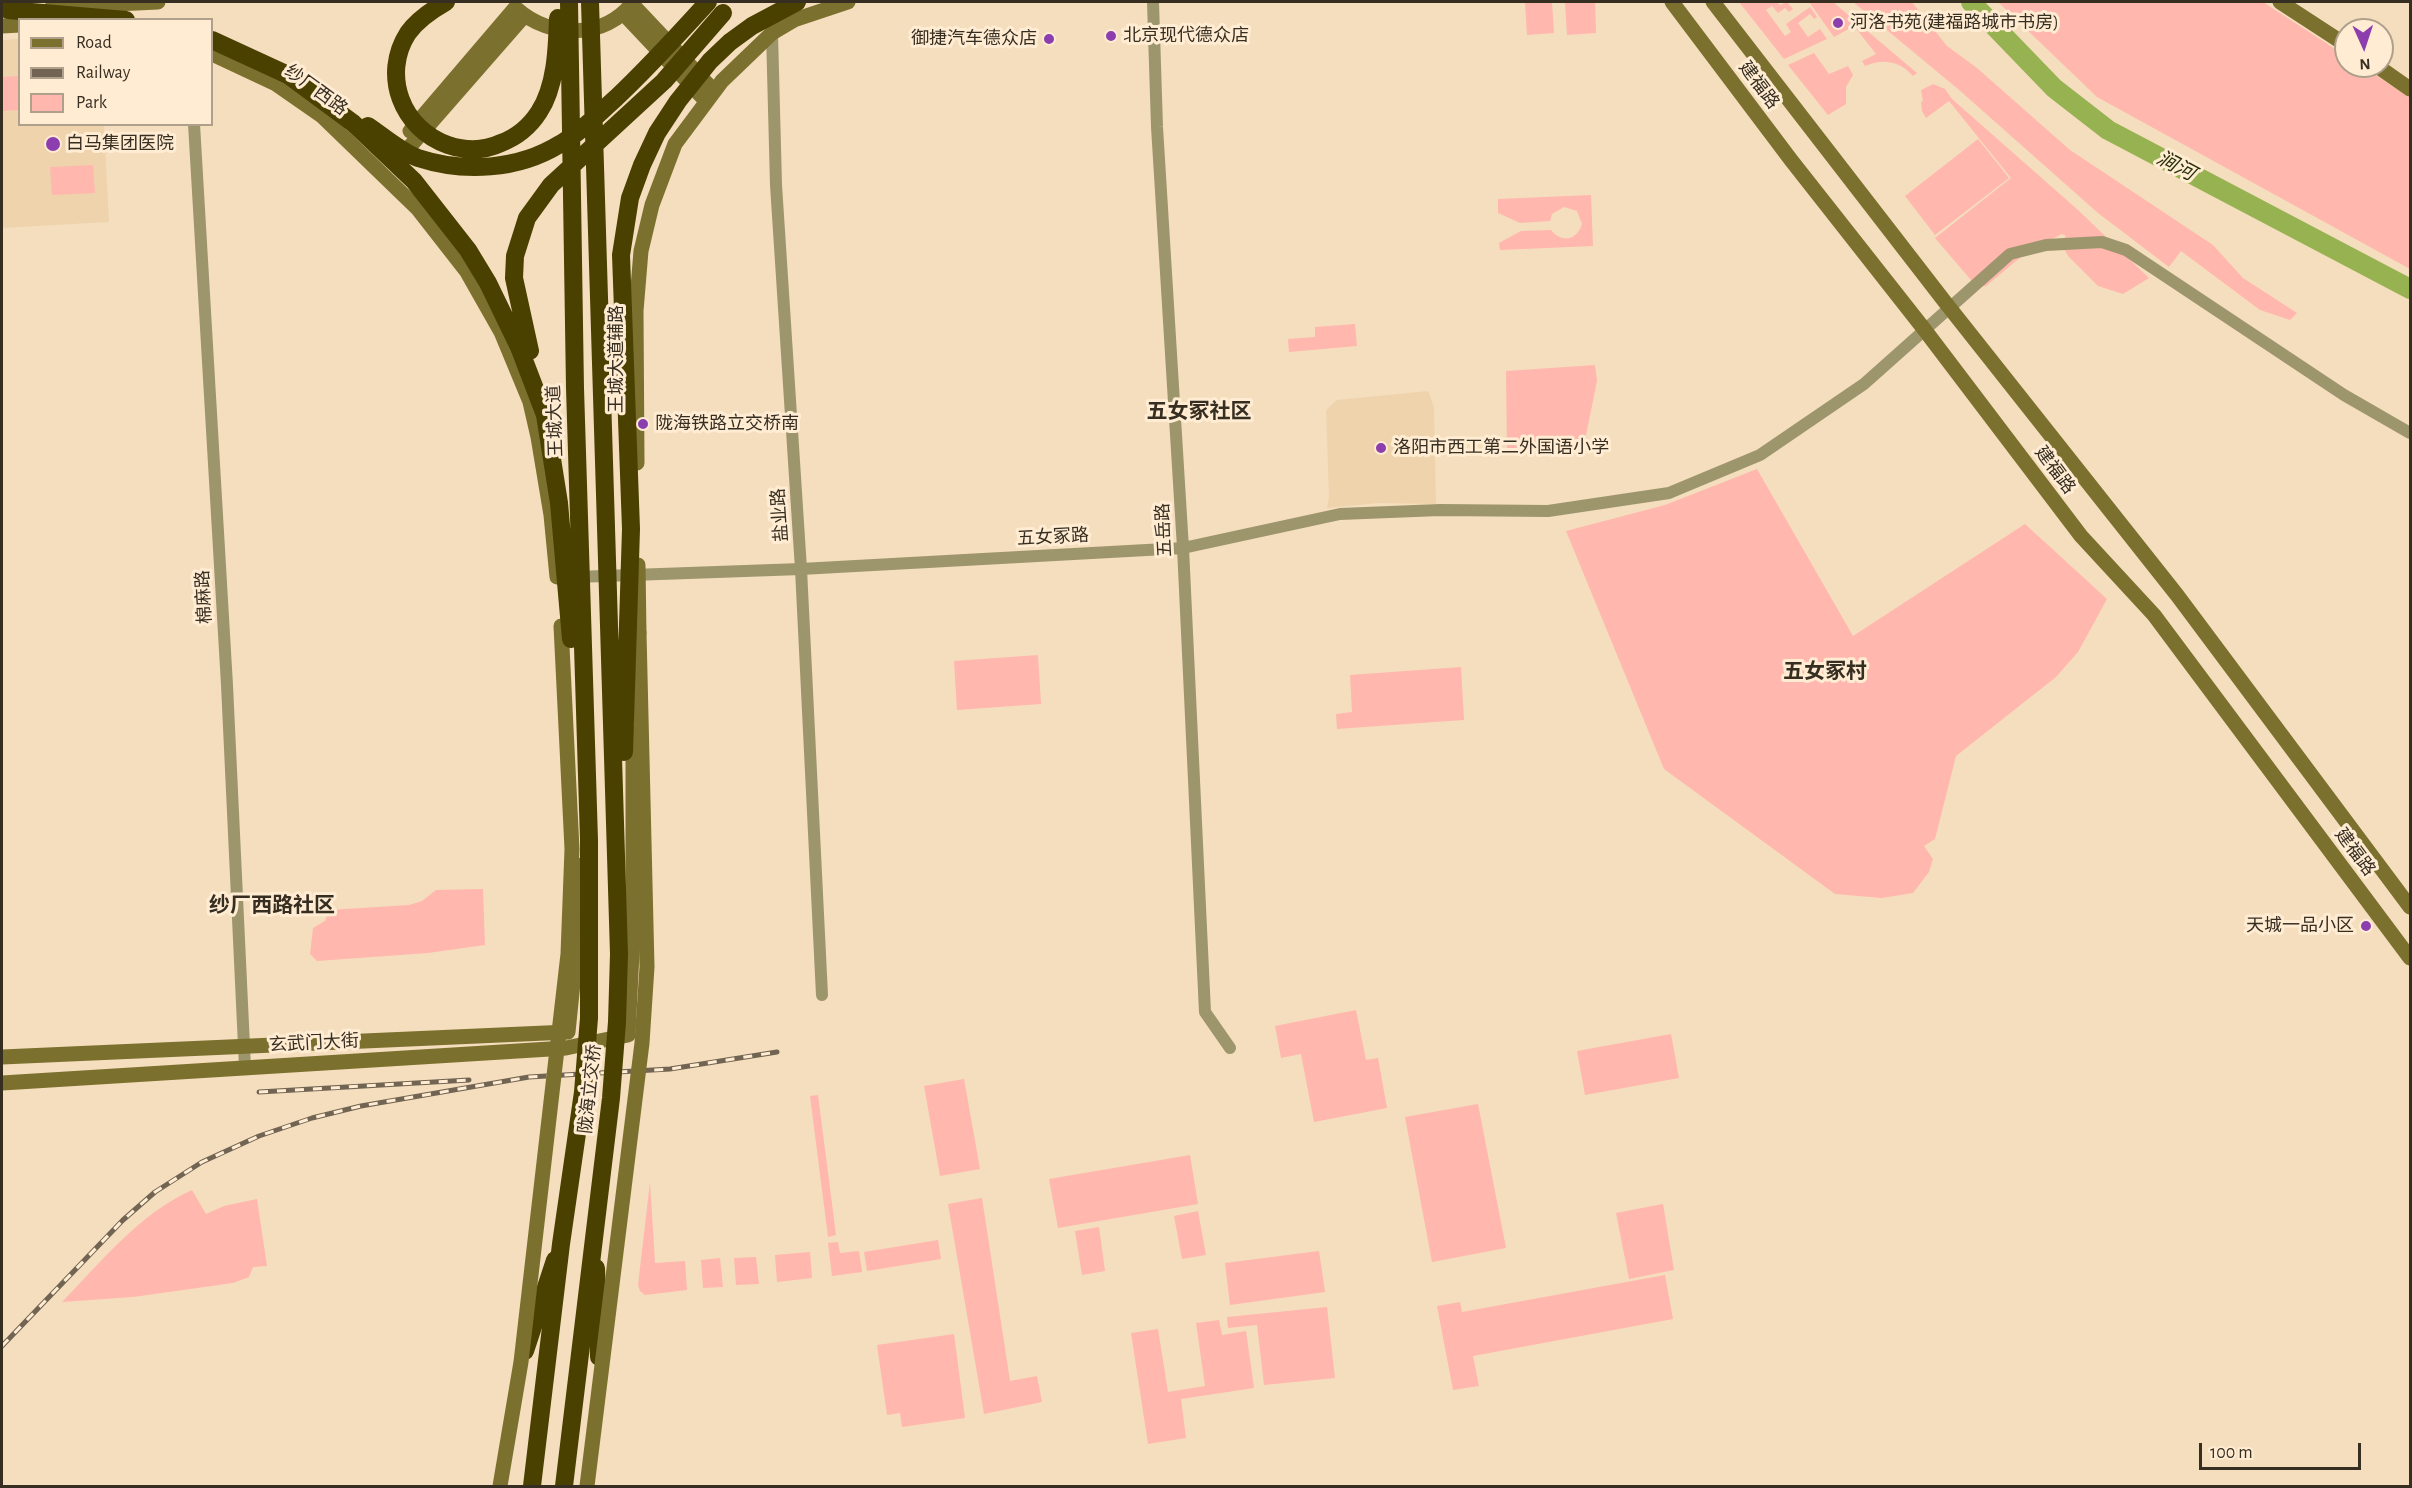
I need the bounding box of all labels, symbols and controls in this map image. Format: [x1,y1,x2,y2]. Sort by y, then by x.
place label: 河洛书苑(建福路城市书房) [1850,12,2059,34]
marker: 河洛书苑(建福路城市书房) [1831,16,1845,30]
legend [18,18,213,126]
north arrow [2334,18,2394,78]
place label: 北京现代德众店 [1123,25,1249,47]
place label: 御捷汽车德众店 [911,28,1037,50]
marker: 北京现代德众店 [1104,29,1118,43]
marker: 御捷汽车德众店 [1042,32,1056,46]
text: Road [76,34,112,52]
text: N [2359,56,2371,72]
street label: 建福路 [1734,57,1784,113]
street label: 纱厂西路 [281,60,351,120]
text: Railway [76,64,130,82]
text: Park [76,94,107,112]
place label: 白马集团医院 [66,133,174,155]
marker: 白马集团医院 [44,135,62,153]
water label: 涧河 [2153,146,2199,186]
street label: 王城大道辅路 [606,305,628,413]
street label: 王城大道 [543,385,567,457]
district label: 五女冢社区 [1147,399,1251,425]
place label: 陇海铁路立交桥南 [655,413,799,435]
marker: 陇海铁路立交桥南 [636,417,650,431]
place label: 洛阳市西工第二外国语小学 [1393,437,1609,459]
marker: 洛阳市西工第二外国语小学 [1374,441,1388,455]
street label: 建福路 [2030,442,2080,498]
street label: 盐业路 [767,487,793,543]
street label: 五岳路 [1152,502,1176,558]
street label: 五女冢路 [1016,524,1090,550]
street label: 棉麻路 [192,569,216,625]
district label: 五女冢村 [1783,659,1867,685]
street label: 建福路 [2330,824,2380,880]
district label: 纱厂西路社区 [209,893,335,919]
place label: 天城一品小区 [2246,915,2354,937]
marker: 天城一品小区 [2359,919,2373,933]
street label: 玄武门大街 [268,1030,360,1056]
street label: 陇海立交桥 [575,1043,605,1135]
scale bar [2202,1431,2364,1469]
text: 100 m [2210,1444,2253,1462]

